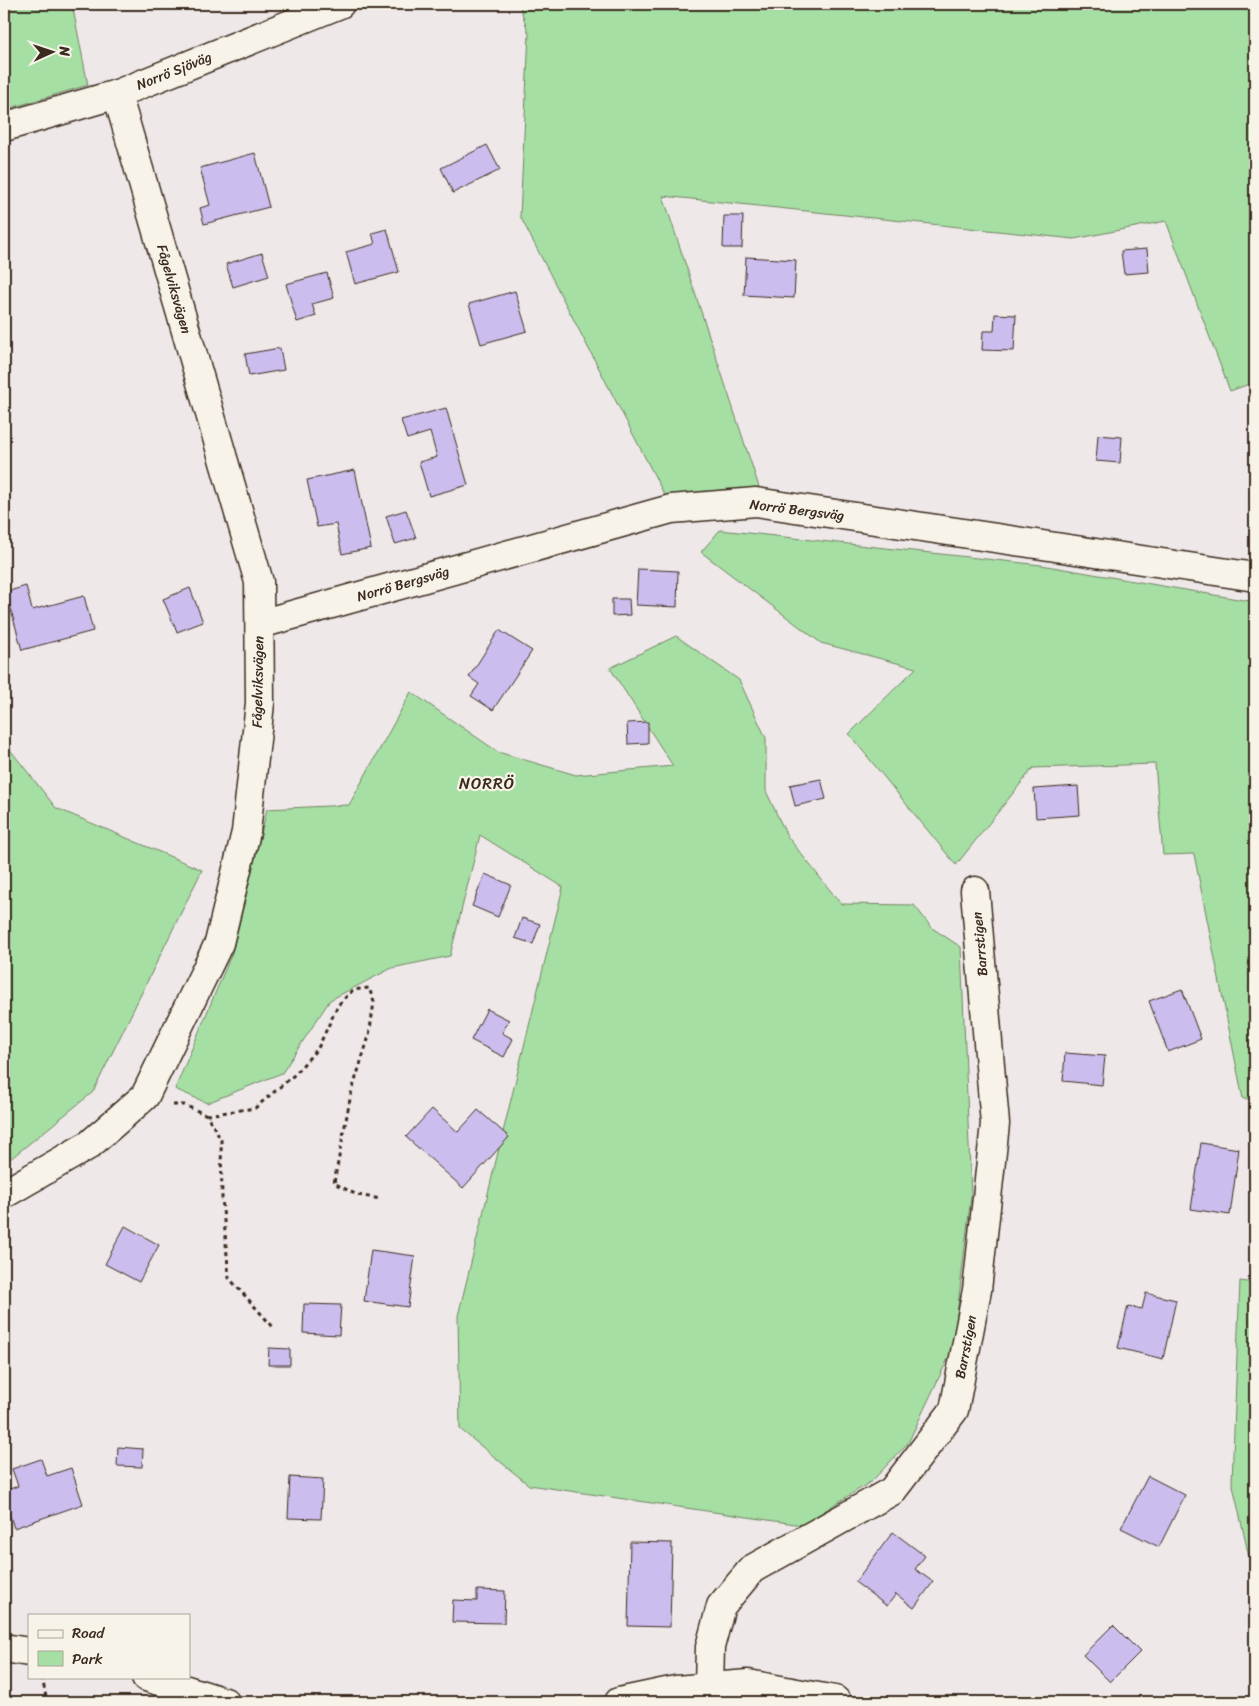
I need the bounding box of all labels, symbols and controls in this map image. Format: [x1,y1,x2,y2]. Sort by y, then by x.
north arrow [28,28,78,78]
street label: Norrö Sjöväg [132,44,216,98]
text: N [52,45,77,57]
street label: Fågelviksvägen [149,241,199,337]
street label: Norrö Bergsväg [748,492,846,528]
street label: Norrö Bergsväg [354,559,452,609]
street label: Fågelviksvägen [245,635,271,728]
district label: NORRÖ [459,769,515,798]
street label: Barrstigen [965,910,995,977]
street label: Barrstigen [948,1313,984,1381]
legend [28,1614,190,1678]
text: Road [72,1620,105,1646]
text: Park [72,1646,103,1672]

